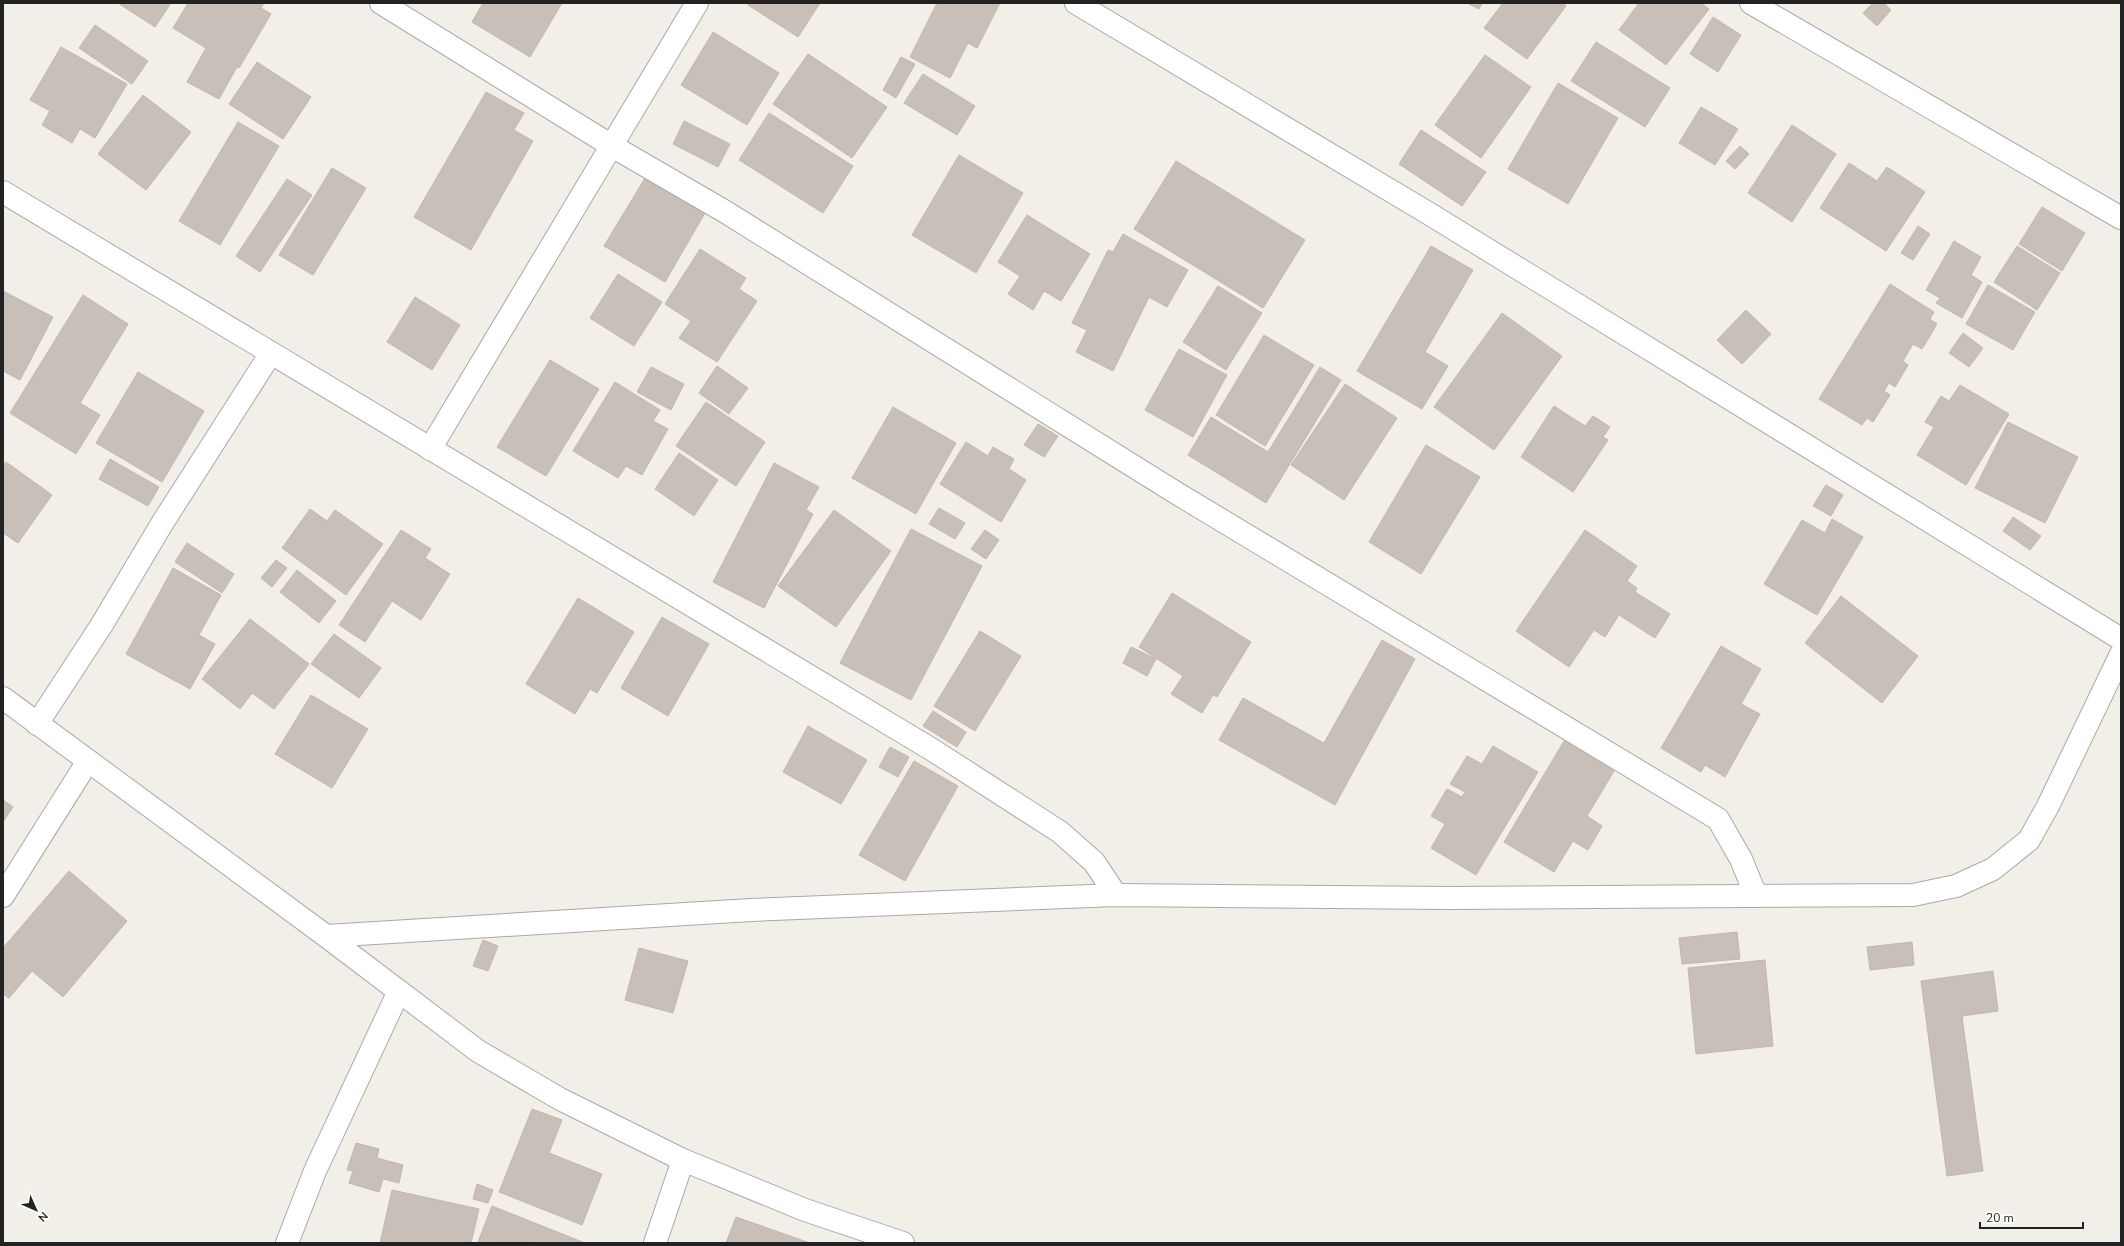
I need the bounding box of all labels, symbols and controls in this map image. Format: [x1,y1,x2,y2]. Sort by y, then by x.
north arrow [16,1190,56,1230]
scale bar [1980,1204,2083,1230]
text: N [35,1209,51,1225]
text: 20 m [1986,1210,2014,1226]

